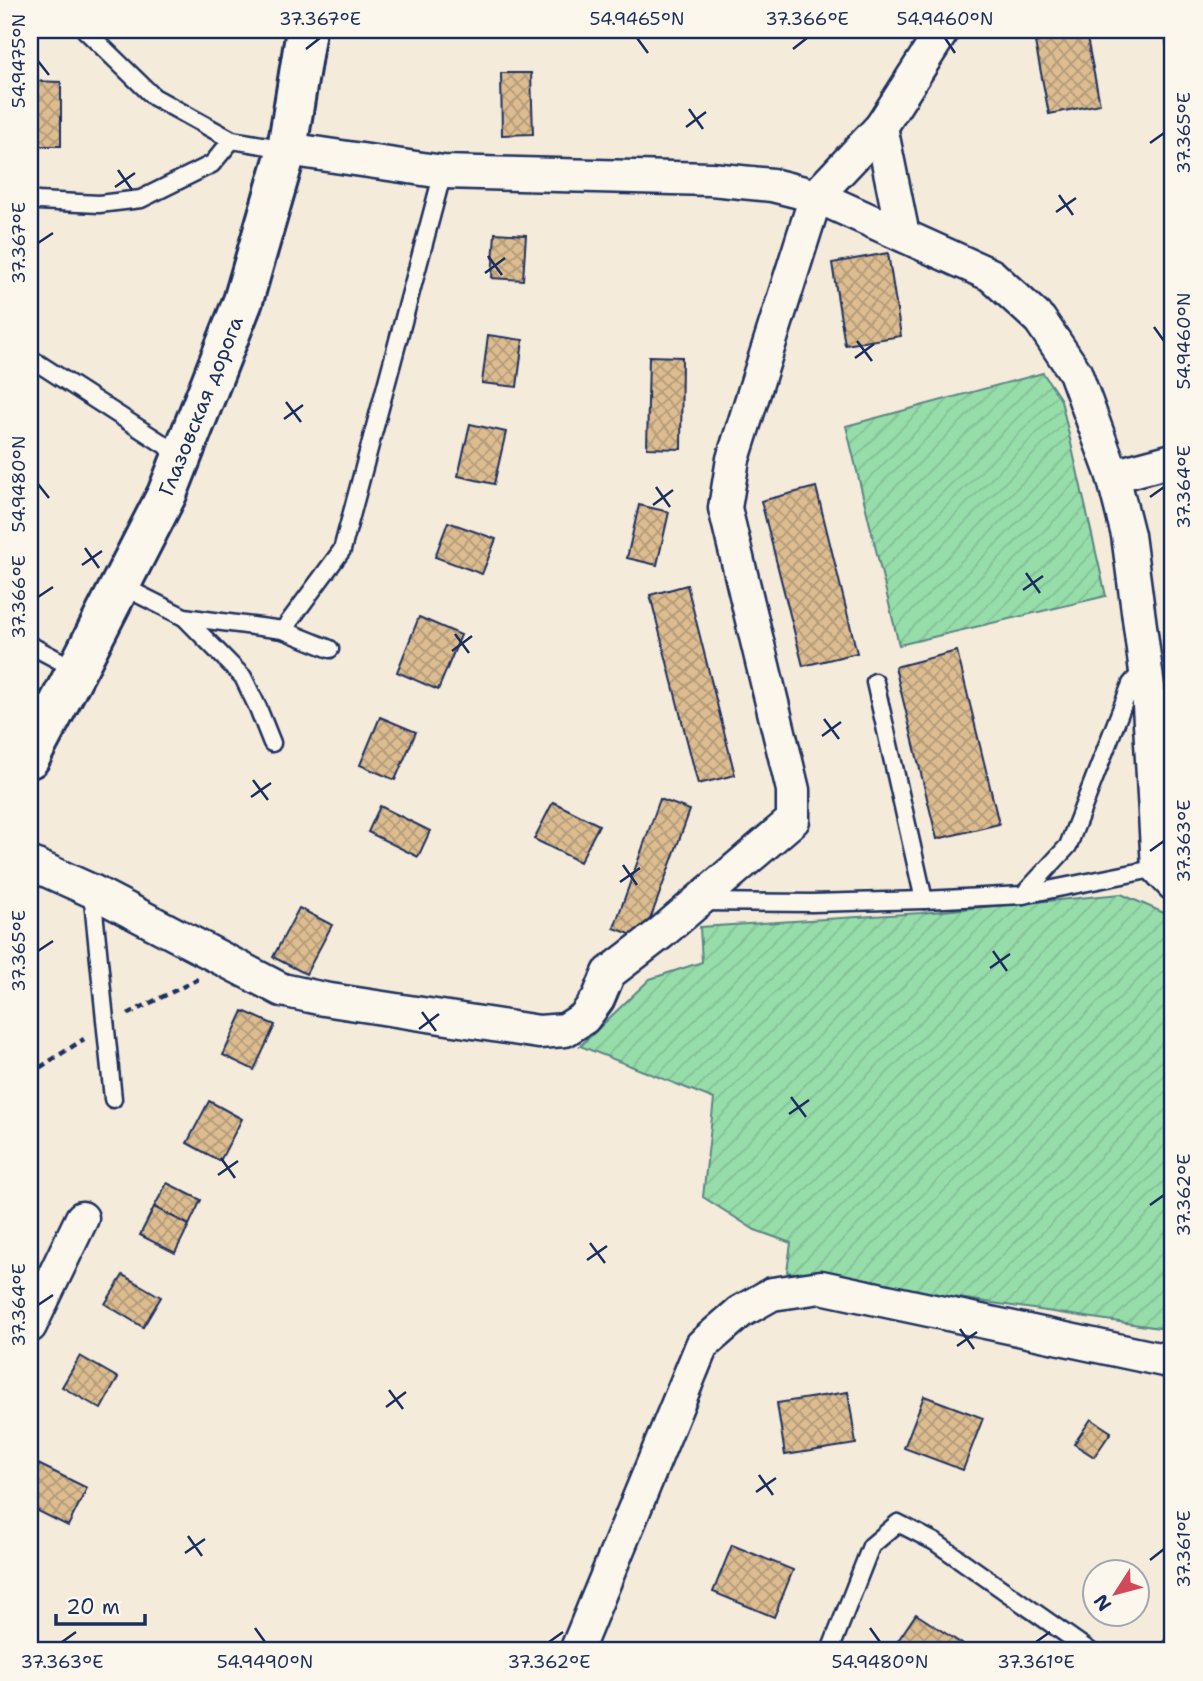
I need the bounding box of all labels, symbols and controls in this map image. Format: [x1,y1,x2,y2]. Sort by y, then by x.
text: 37.367°E [279,7,361,31]
text: 54.9465°N [589,7,685,31]
text: 37.366°E [765,7,849,31]
text: 54.9460°N [897,7,993,31]
text: 54.9475°N [7,14,31,108]
text: 37.365°E [1172,92,1196,174]
text: 37.367°E [7,202,31,284]
text: 54.9460°N [1172,293,1196,389]
street label: Глазовская дорога [152,312,250,500]
text: 54.9480°N [7,436,31,532]
text: 37.364°E [1172,445,1196,529]
text: 37.366°E [7,555,31,639]
text: 37.363°E [1172,799,1196,883]
text: 37.365°E [7,910,31,992]
text: 37.362°E [1172,1153,1196,1237]
text: 37.364°E [7,1263,31,1347]
text: 37.361°E [1172,1510,1196,1588]
north arrow [1080,1558,1150,1628]
scale bar [56,1583,145,1627]
text: N [1088,1589,1117,1616]
text: 20 m [66,1593,120,1621]
text: 37.363°E [20,1650,104,1674]
text: 54.9490°N [217,1650,313,1674]
text: 37.362°E [507,1650,591,1674]
text: 54.9480°N [832,1650,928,1674]
text: 37.361°E [997,1650,1075,1674]

